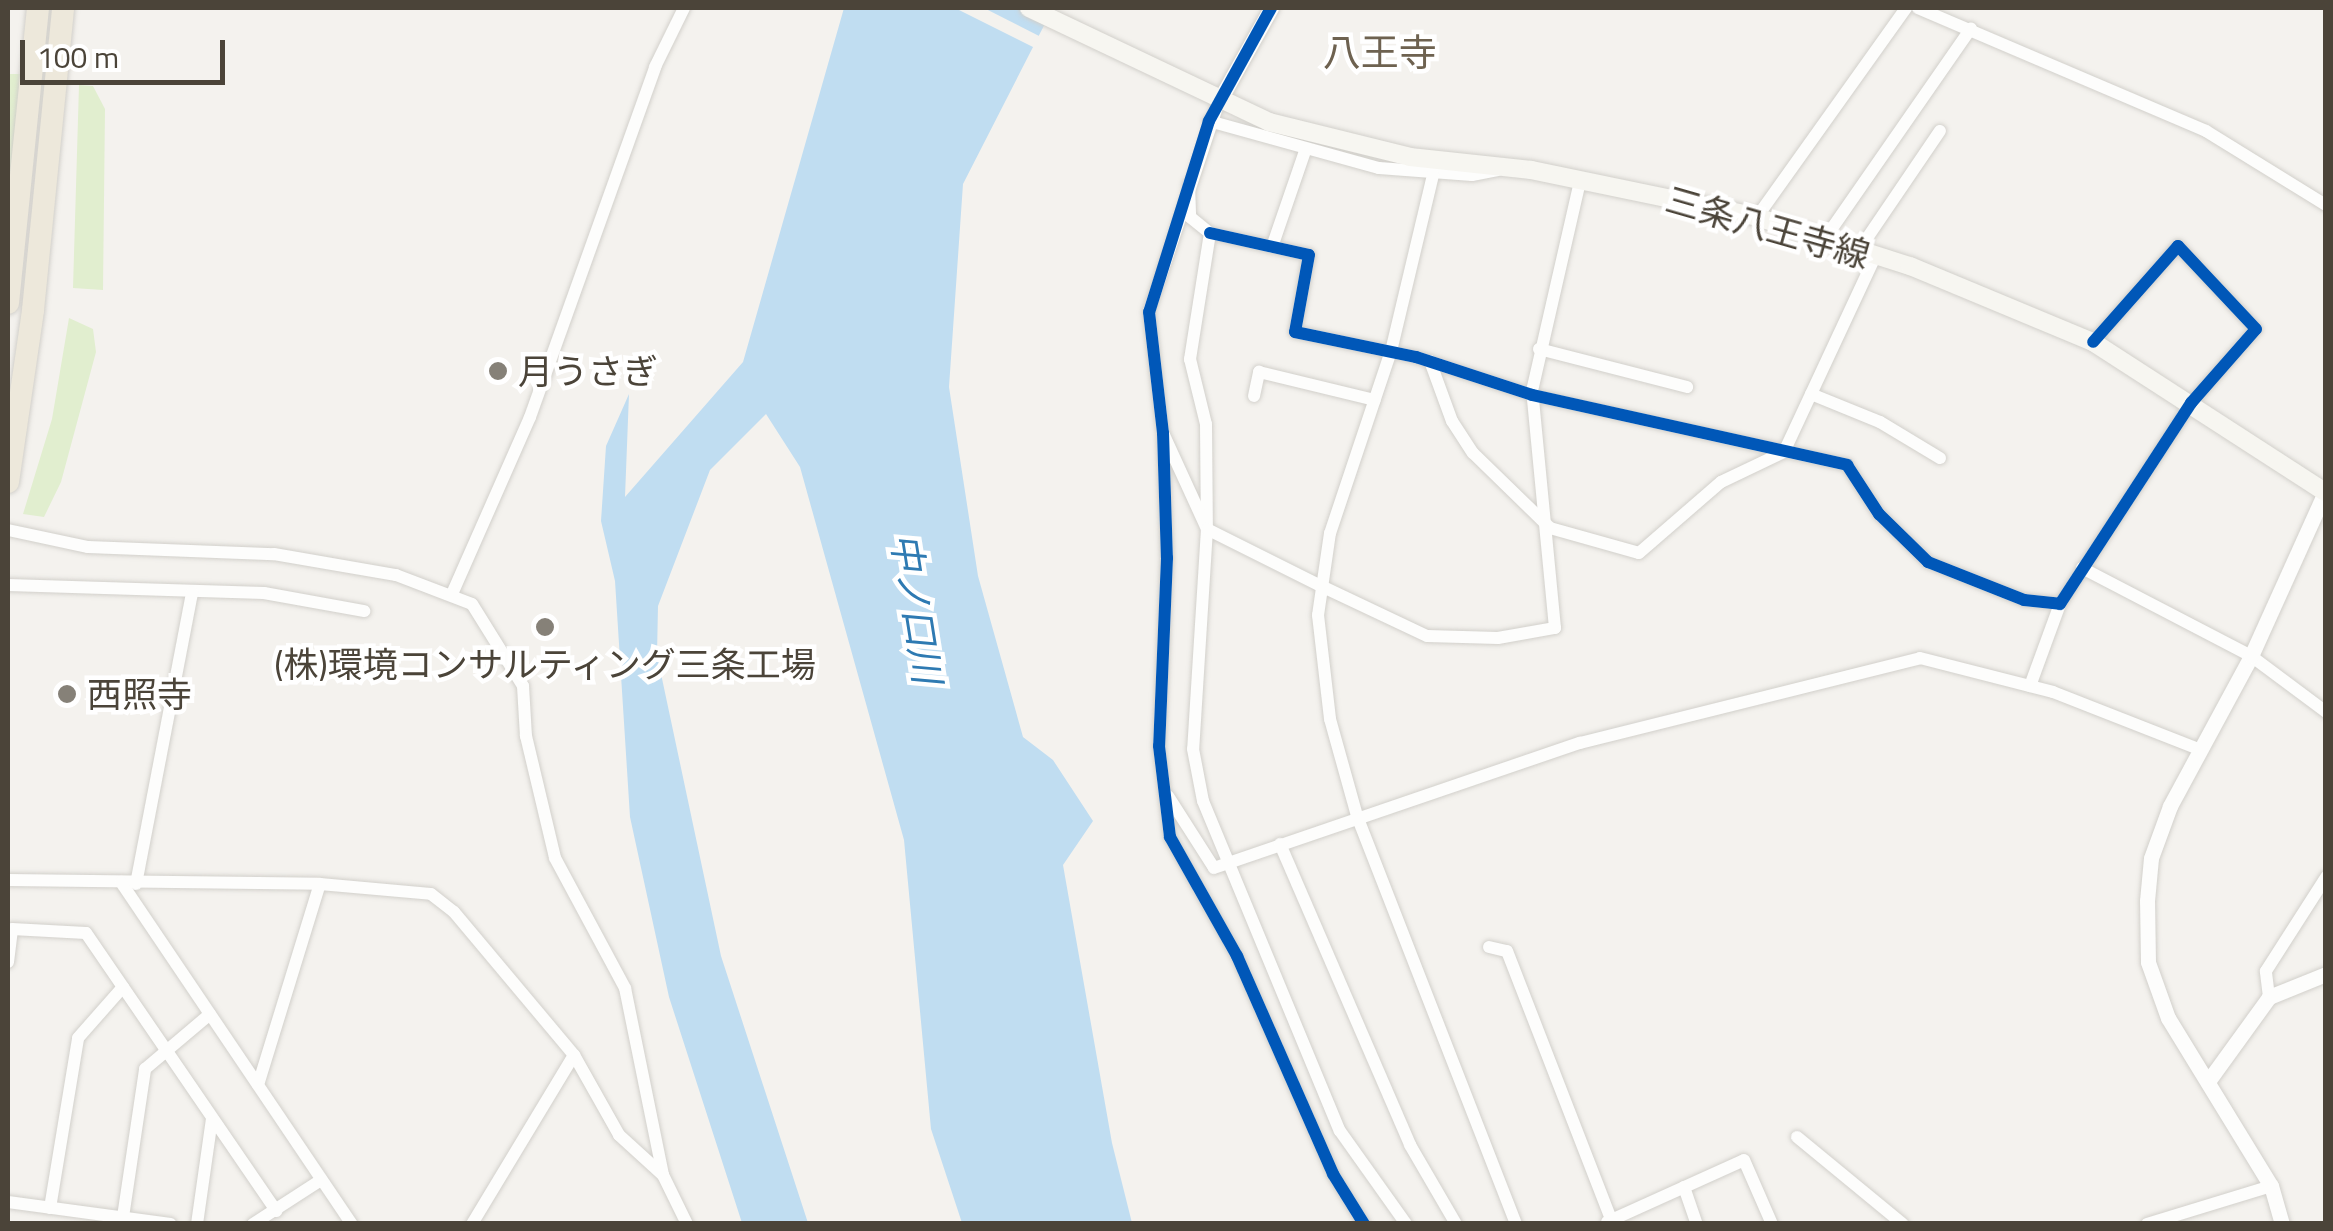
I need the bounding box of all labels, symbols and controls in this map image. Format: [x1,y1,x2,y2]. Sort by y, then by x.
scale bar [25,20,230,82]
district label: 八王寺 [1323,30,1437,76]
text: 100 m [37,34,119,80]
street label: 三条八王寺線 [1661,178,1875,276]
place label: 月うさぎ [518,350,658,392]
marker: 月うさぎ [487,360,509,382]
water label: 中ノ口川 [882,529,950,687]
marker: (株)環境コンサルティング三条工場 [534,616,556,638]
place label: (株)環境コンサルティング三条工場 [273,643,817,685]
place label: 西照寺 [87,673,192,715]
marker: 西照寺 [56,683,78,705]

